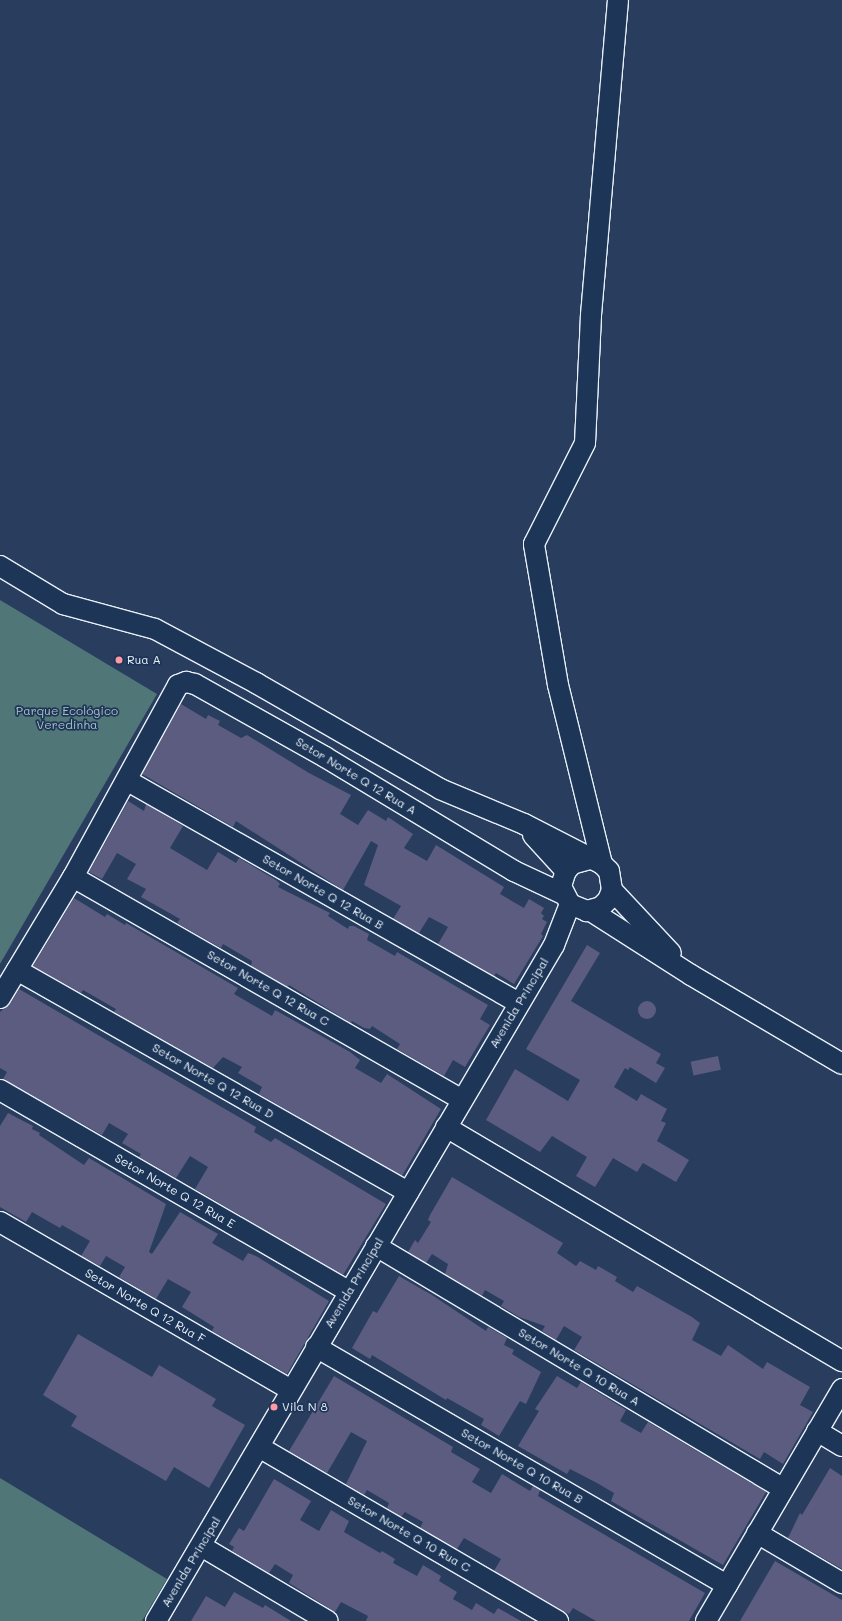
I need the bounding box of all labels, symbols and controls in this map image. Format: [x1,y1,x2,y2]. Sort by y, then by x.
place label: Rua A [127,653,161,667]
marker: Rua A [114,655,124,665]
park label: Parque Ecológico Veredinha [16,704,118,732]
street label: Setor Norte Q 12 Rua A [293,734,419,818]
street label: Setor Norte Q 12 Rua B [260,851,386,933]
street label: Setor Norte Q 12 Rua C [205,947,331,1029]
street label: Avenida Principal [486,955,552,1051]
street label: Setor Norte Q 12 Rua D [150,1040,276,1122]
street label: Setor Norte Q 12 Rua E [112,1151,238,1231]
street label: Avenida Principal [321,1235,387,1331]
street label: Setor Norte Q 12 Rua F [82,1266,208,1346]
street label: Setor Norte Q 10 Rua A [516,1325,642,1409]
place label: Vila N 8 [282,1400,328,1414]
marker: Vila N 8 [269,1402,279,1412]
street label: Setor Norte Q 10 Rua B [459,1425,585,1507]
street label: Setor Norte Q 10 Rua C [345,1493,473,1575]
street label: Avenida Principal [158,1514,224,1610]

